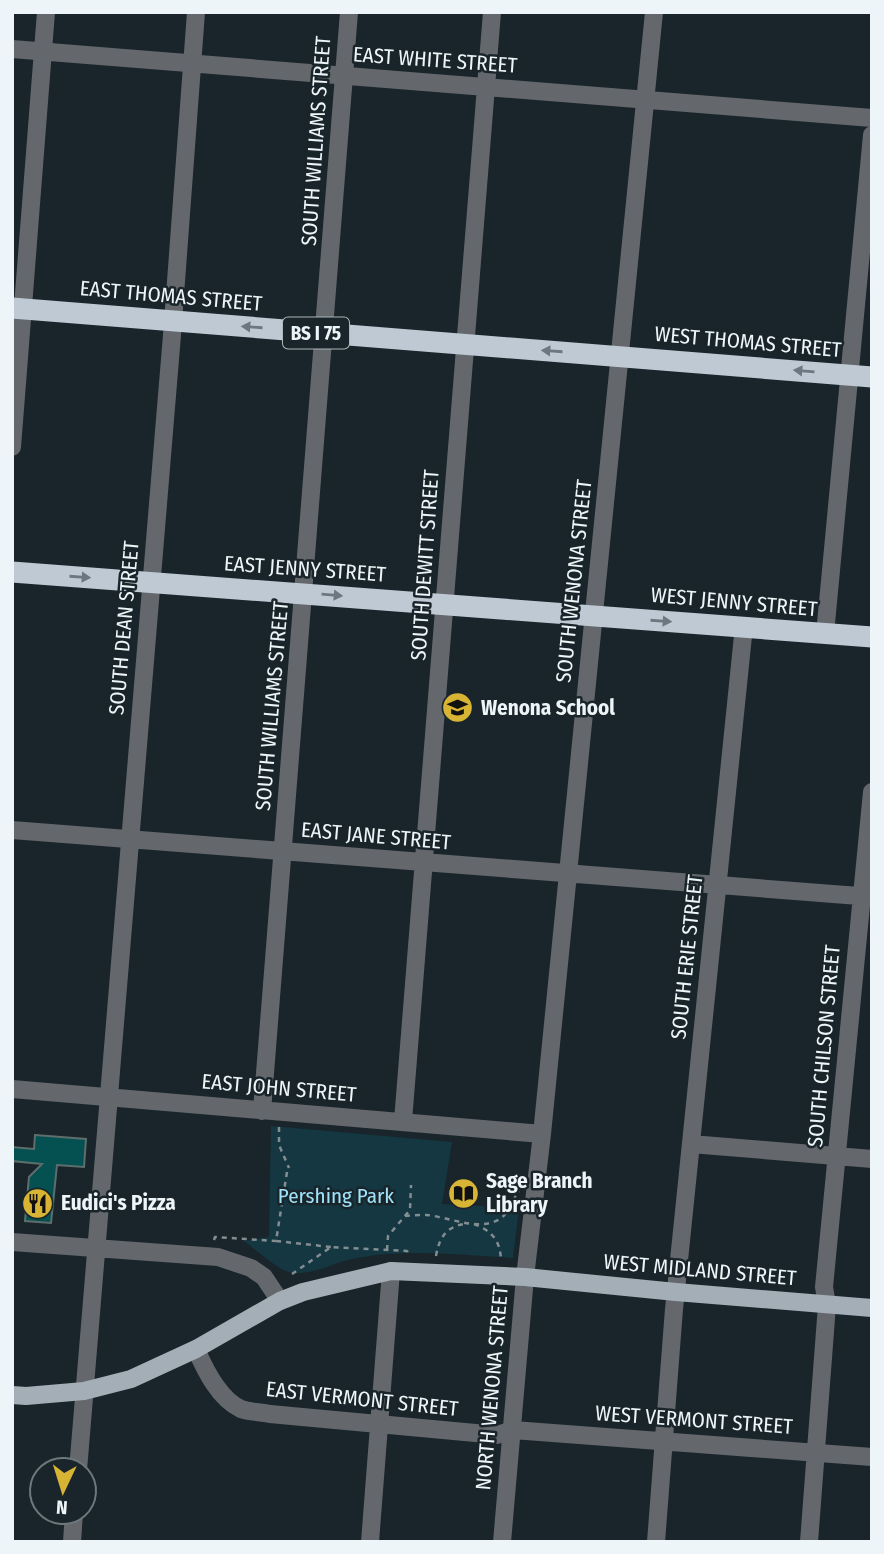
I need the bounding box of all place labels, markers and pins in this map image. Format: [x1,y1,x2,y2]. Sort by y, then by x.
school or university icon: Wenona School [441,691,475,725]
place label: Wenona School [481,695,615,721]
place label: Sage Branch Library [486,1168,593,1218]
library icon: Sage Branch Library [446,1176,480,1210]
restaurant icon: Eudici's Pizza [21,1186,55,1220]
place label: Eudici's Pizza [61,1190,176,1216]

